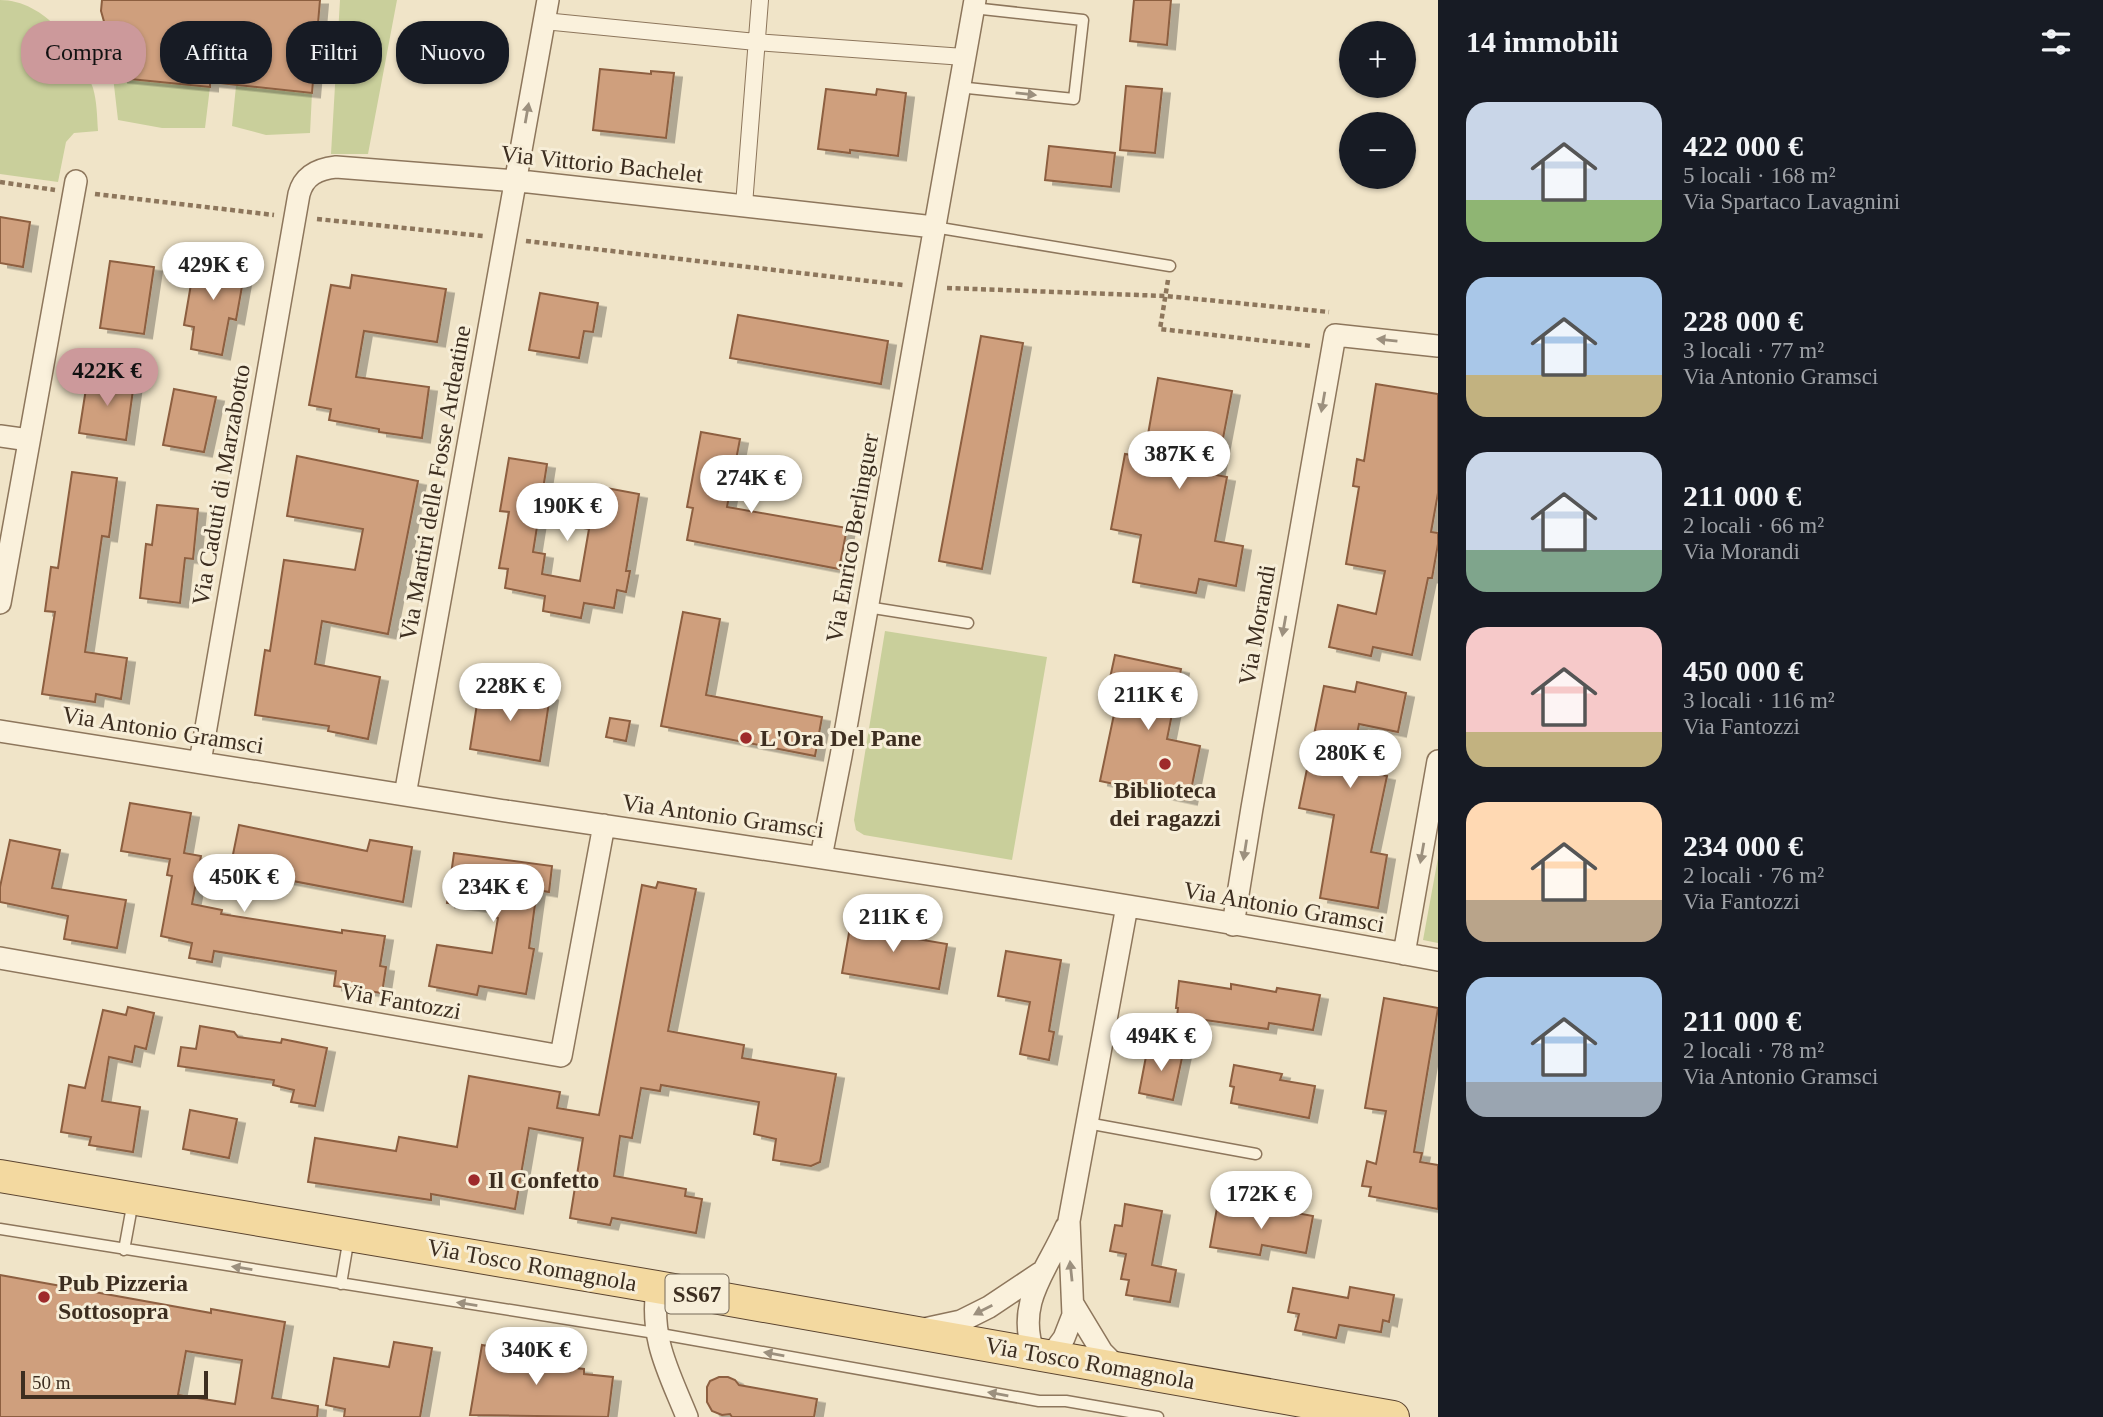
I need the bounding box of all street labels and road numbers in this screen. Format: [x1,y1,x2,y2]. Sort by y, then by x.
street label: Via Vittorio Bachelet [500,140,705,188]
street label: Via Martiri delle Fosse Ardeatine [394,323,476,643]
street label: Via Caduti di Marzabotto [187,362,255,608]
street label: Via Enrico Berlinguer [821,431,883,645]
street label: Via Morandi [1234,562,1280,687]
street label: Via Antonio Gramsci [60,701,266,759]
street label: Via Antonio Gramsci [620,789,826,843]
street label: Via Antonio Gramsci [1181,876,1387,938]
street label: Via Fantozzi [339,978,464,1024]
street label: Via Tosco Romagnola [425,1234,639,1296]
road number: SS67 [666,1274,728,1314]
street label: Via Tosco Romagnola [983,1332,1197,1394]

